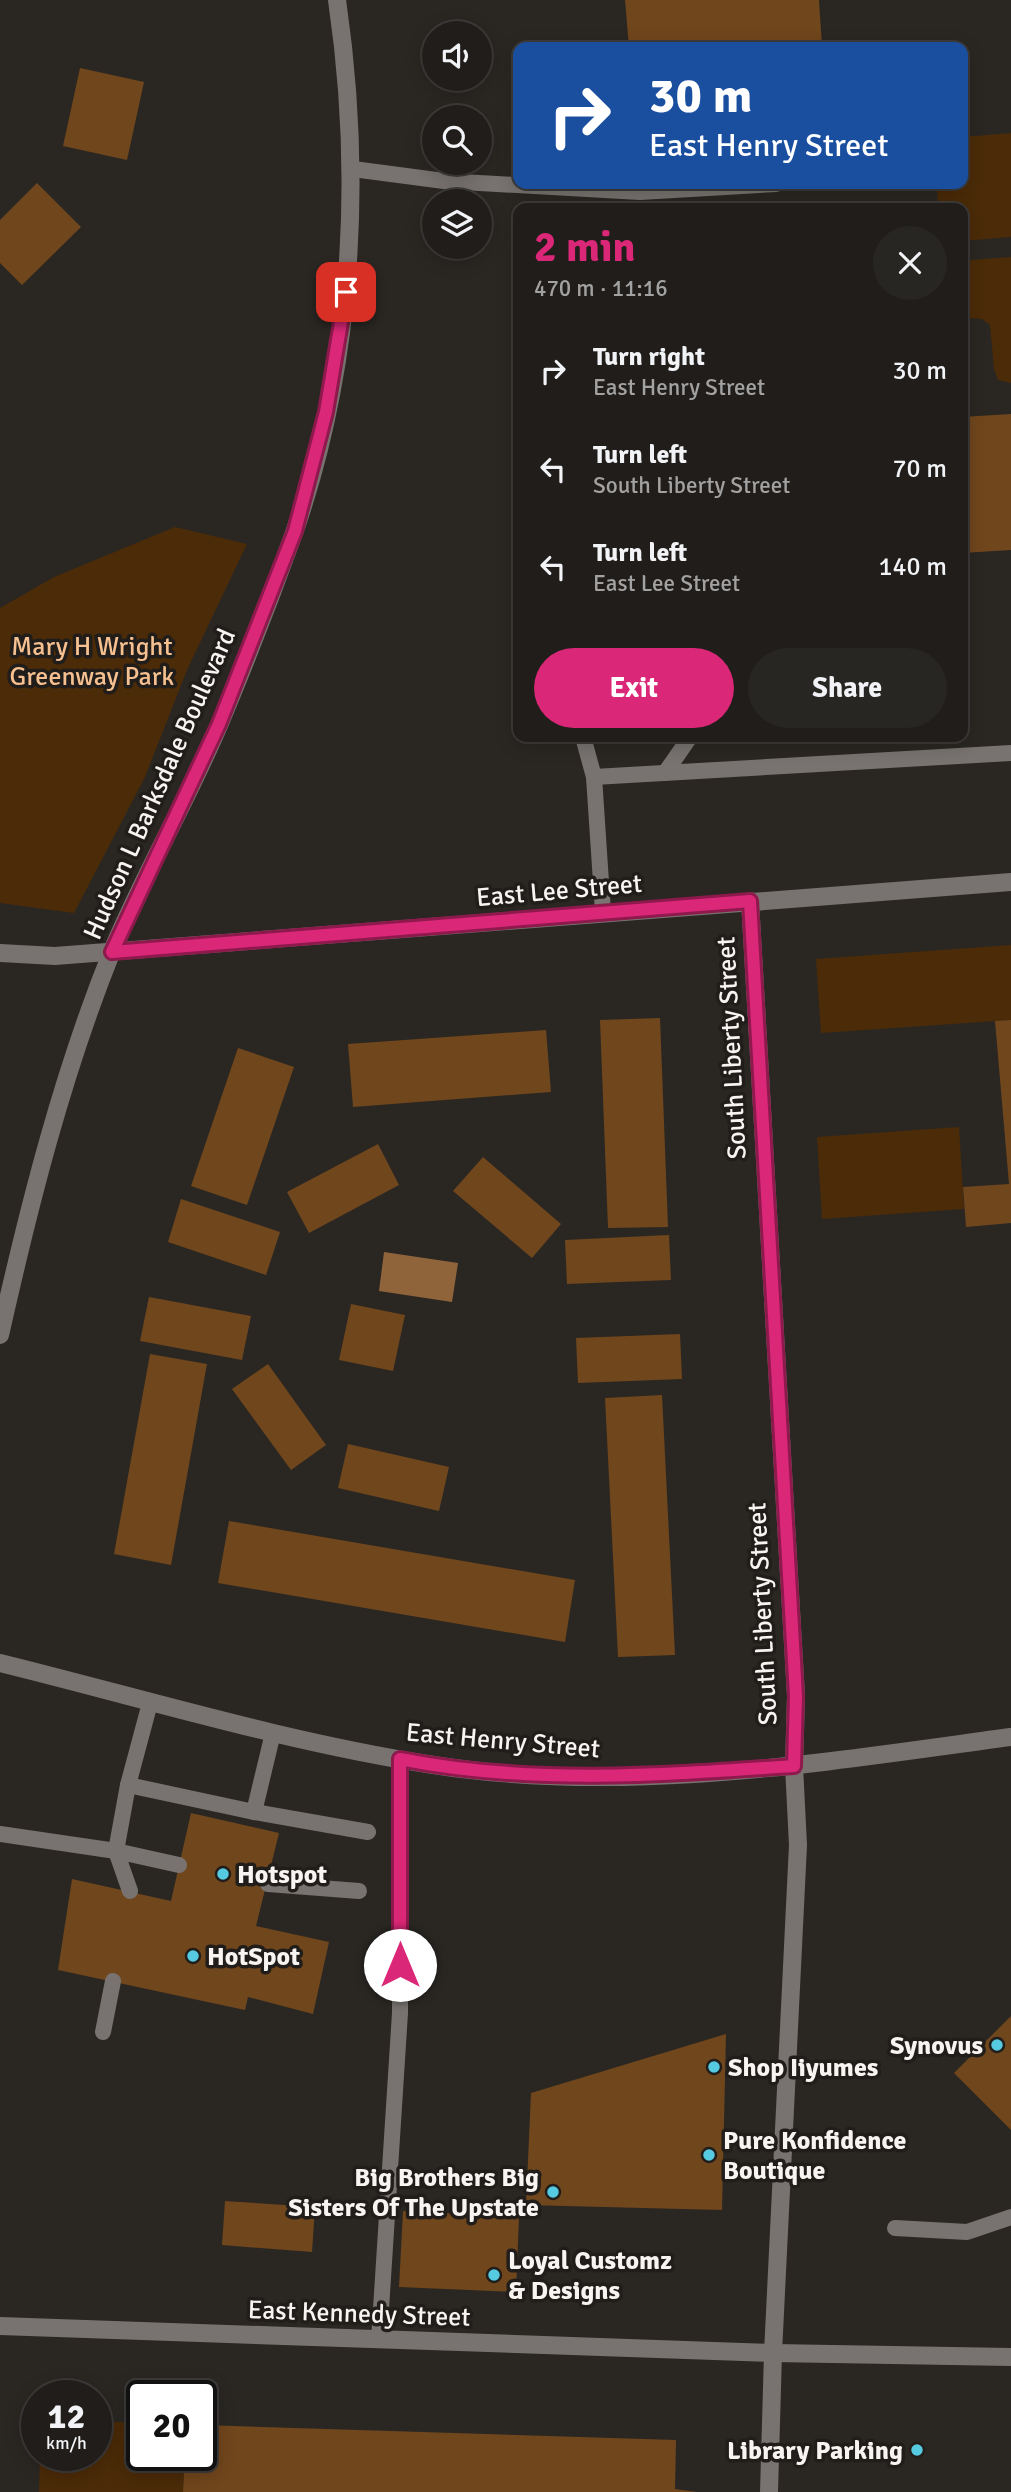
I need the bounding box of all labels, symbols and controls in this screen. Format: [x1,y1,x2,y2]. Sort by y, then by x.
map controls [422,21,492,259]
button: sound [422,21,492,91]
text: 30 m [649,66,752,126]
icon: right [534,70,625,161]
button: search [422,105,492,175]
text: East Henry Street [649,126,888,165]
button: layers [422,189,492,259]
text: 2 min [534,222,635,273]
button: close [873,226,947,300]
pin [316,262,376,322]
icon: arrive [327,273,365,311]
text: 470 m · 11:16 [534,274,668,303]
text: Turn right [593,341,705,373]
icon: right [534,352,572,390]
text: 30 m [892,355,947,387]
text: East Henry Street [593,373,765,402]
text: Turn left [593,439,687,471]
icon: left [534,450,572,488]
text: 70 m [892,453,947,485]
text: South Liberty Street [593,471,790,500]
text: Turn left [593,537,687,569]
icon: left [534,548,572,586]
text: 140 m [878,551,947,583]
text: East Lee Street [593,569,740,598]
street label: Hudson L Barksdale Boulevard [77,624,243,945]
park label: Mary H Wright Greenway Park [10,631,174,693]
button: Exit [534,648,734,728]
button: Share [748,648,947,728]
street label: East Lee Street [475,868,643,914]
street label: South Liberty Street [710,936,754,1160]
street label: South Liberty Street [741,1502,785,1726]
street label: East Henry Street [405,1717,601,1765]
place label: Hotspot [237,1859,327,1891]
marker: Hotspot [215,1866,231,1882]
position arrow [363,1928,437,2002]
place label: HotSpot [207,1941,300,1973]
marker: HotSpot [185,1948,201,1964]
place label: Synovus [890,2030,983,2062]
marker: Synovus [989,2037,1005,2053]
place label: Shop Iiyumes [728,2052,878,2084]
marker: Shop Iiyumes [706,2059,722,2075]
place label: Pure Konfidence Boutique [723,2125,907,2187]
marker: Pure Konfidence Boutique [701,2147,717,2163]
place label: Big Brothers Big Sisters Of The Upstate [288,2162,539,2224]
marker: Big Brothers Big Sisters Of The Upstate [545,2184,561,2200]
place label: Loyal Customz & Designs [508,2245,672,2307]
marker: Loyal Customz & Designs [486,2267,502,2283]
street label: East Kennedy Street [247,2294,471,2334]
speed limit sign: 20 [126,2380,217,2471]
text: 12 [48,2395,85,2438]
text: km/h [46,2432,87,2454]
place label: Library Parking [727,2435,903,2467]
marker: Library Parking [909,2442,925,2458]

